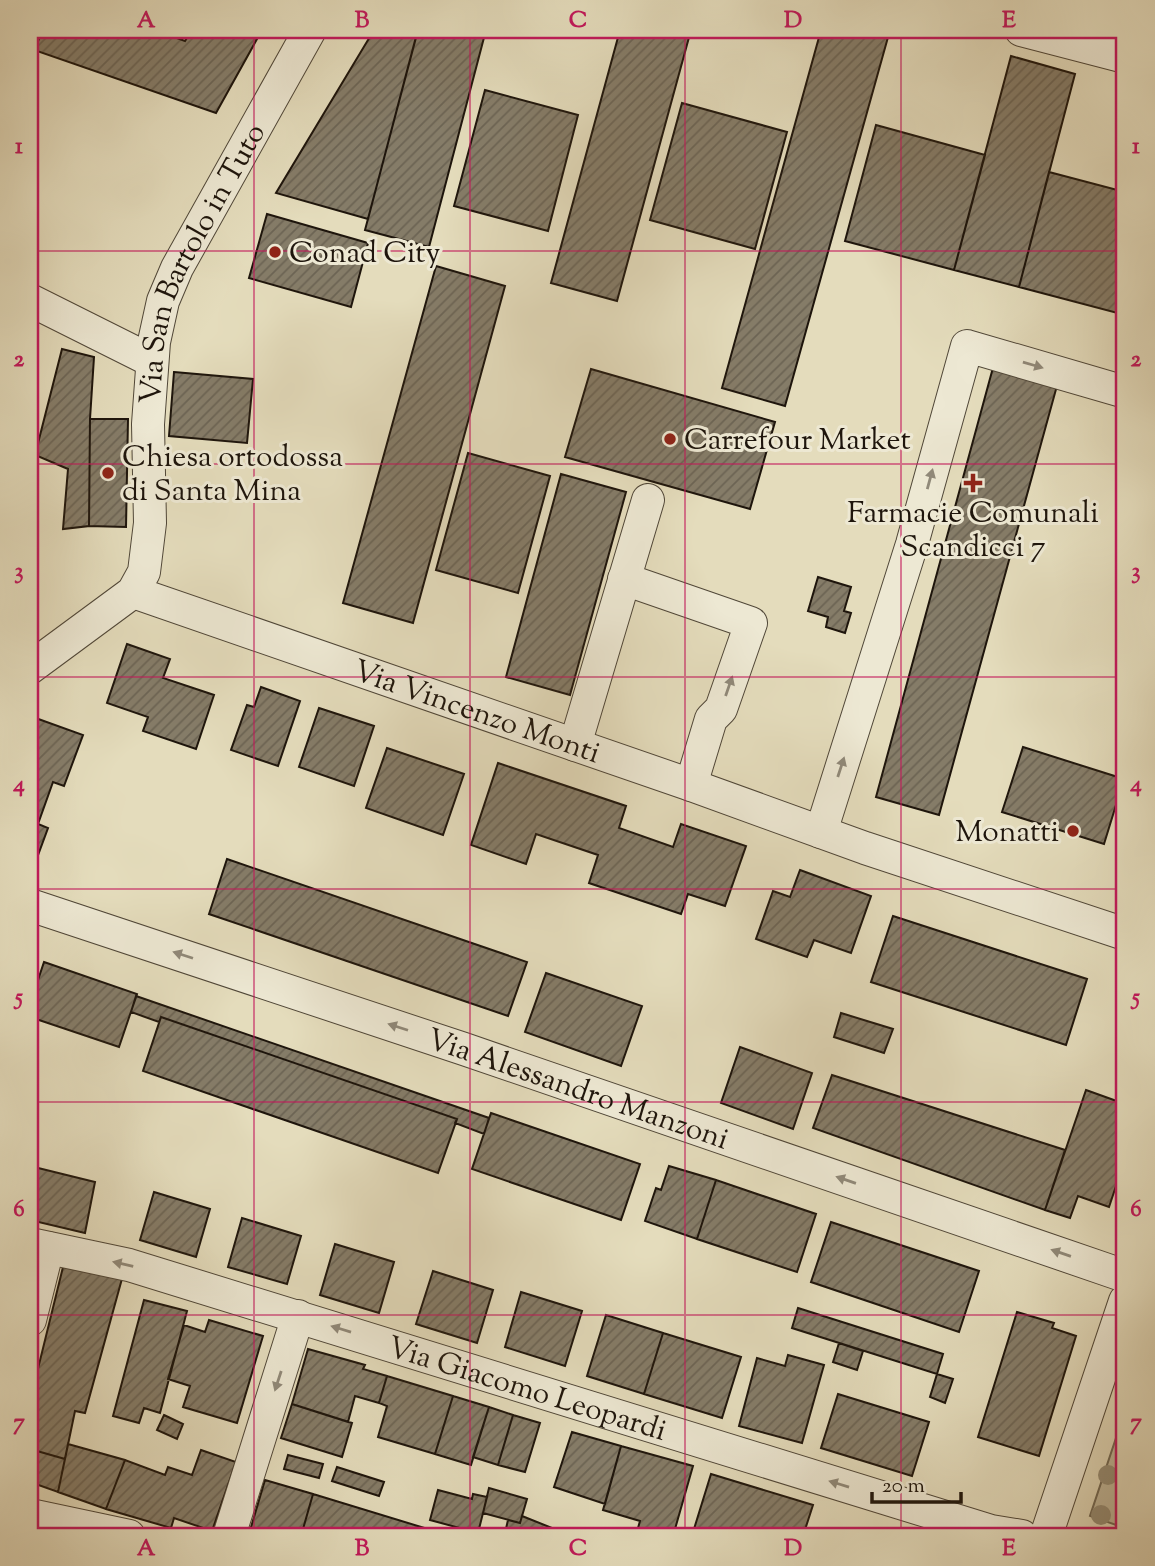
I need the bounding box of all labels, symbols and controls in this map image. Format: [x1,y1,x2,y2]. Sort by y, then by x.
text: A [137,5,156,38]
text: B [355,5,370,38]
text: C [569,5,587,38]
text: D [784,5,802,38]
text: E [1002,5,1016,38]
street label: Via San Bartolo in Tuto [131,116,278,406]
text: 1 [15,131,23,164]
text: 1 [1132,131,1140,164]
place label: Conad City [289,233,441,276]
marker: Conad City [267,244,283,260]
text: 2 [14,344,25,377]
text: 2 [1131,344,1142,377]
one-way arrow [1022,360,1044,371]
place label: Carrefour Market [684,420,911,463]
marker: Carrefour Market [662,431,678,447]
place label: Chiesa ortodossa di Santa Mina [122,437,343,514]
marker: Chiesa ortodossa di Santa Mina [100,465,116,481]
one-way arrow [926,468,936,489]
marker: Farmacie Comunali Scandicci 7 [965,475,981,491]
place label: Farmacie Comunali Scandicci 7 [847,493,1099,570]
text: 3 [14,556,24,589]
text: 3 [1131,556,1141,589]
street label: Via Vincenzo Monti [347,651,606,776]
one-way arrow [724,675,735,696]
one-way arrow [836,756,846,777]
text: 4 [12,769,25,802]
text: 4 [1129,769,1142,802]
place label: Monatti [955,812,1059,855]
marker: Monatti [1065,823,1081,839]
one-way arrow [172,950,193,960]
text: 5 [13,982,23,1015]
text: 5 [1130,982,1140,1015]
street label: Via Alessandro Manzoni [421,1019,734,1162]
one-way arrow [388,1021,409,1032]
one-way arrow [835,1174,856,1185]
text: 6 [13,1194,25,1227]
text: 6 [1130,1194,1142,1227]
one-way arrow [1050,1247,1071,1258]
one-way arrow [112,1258,134,1269]
one-way arrow [330,1324,351,1334]
street label: Via Giacomo Leopardi [382,1327,671,1454]
one-way arrow [272,1371,283,1392]
text: 7 [13,1407,25,1440]
text: 7 [1130,1407,1142,1440]
scale bar [872,1461,961,1505]
text: 20 m [882,1472,925,1502]
one-way arrow [829,1478,850,1489]
text: A [137,1533,156,1566]
text: B [355,1533,370,1566]
text: C [569,1533,587,1566]
text: D [784,1533,802,1566]
text: E [1002,1533,1016,1566]

